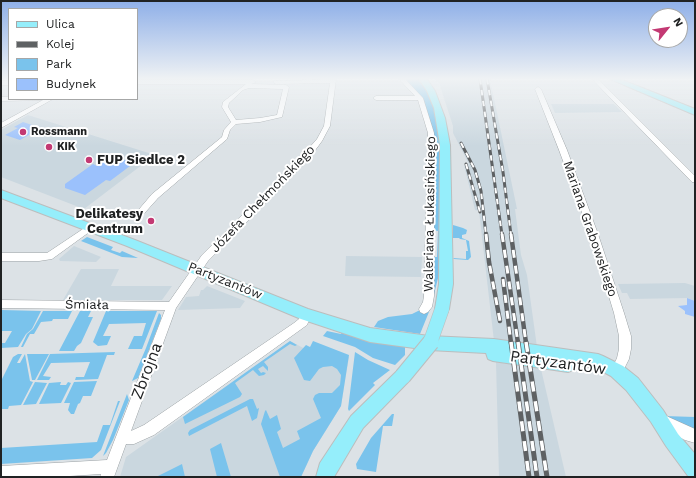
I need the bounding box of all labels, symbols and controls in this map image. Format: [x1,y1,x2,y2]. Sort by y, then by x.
legend [8,8,138,100]
north arrow [648,8,688,48]
text: N [670,15,686,29]
text: Ulica [46,17,75,31]
text: Kolej [46,37,74,51]
text: Park [46,57,72,71]
text: Budynek [46,77,96,91]
place label: Rossmann [31,125,87,139]
marker: Rossmann [18,127,28,137]
street label: Waleriana Łukasińskiego [421,136,439,292]
place label: KiK [57,140,75,154]
marker: KiK [44,142,54,152]
street label: Józefa Chełmońskiego [208,142,318,256]
place label: FUP Siedlce 2 [97,152,185,168]
marker: FUP Siedlce 2 [84,155,94,165]
street label: Mariana Grabowskiego [559,159,621,299]
place label: Delikatesy Centrum [76,206,143,237]
marker: Delikatesy Centrum [146,216,156,226]
street label: Partyzantów [186,259,264,303]
street label: Śmiała [65,297,109,313]
street label: Zbrojna [127,340,167,402]
street label: Partyzantów [509,347,607,379]

